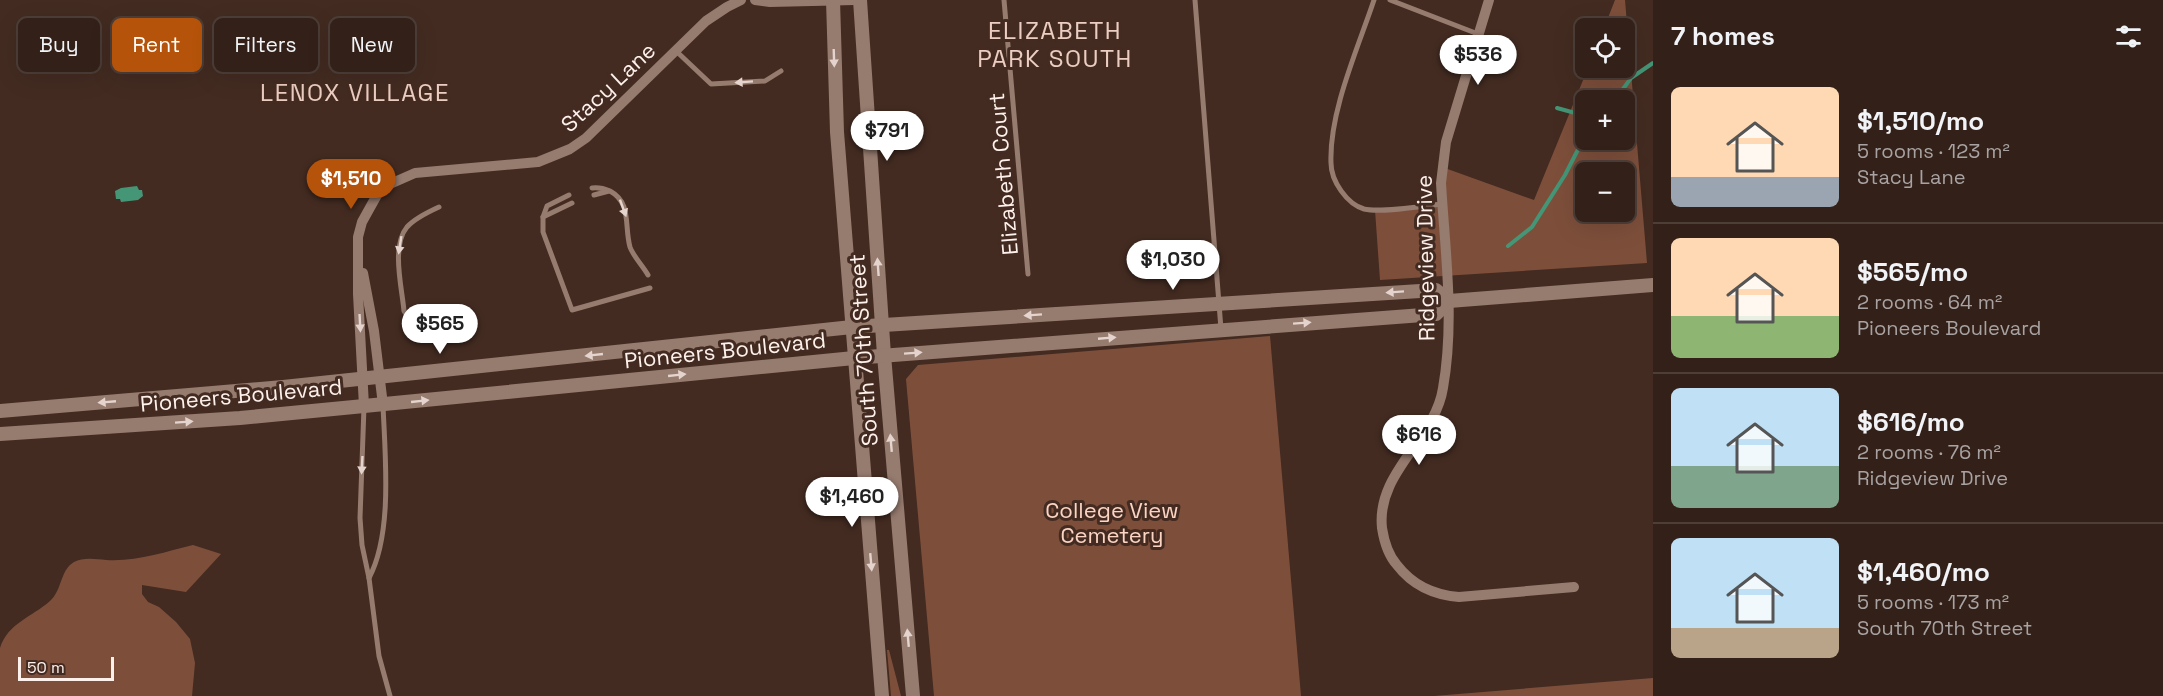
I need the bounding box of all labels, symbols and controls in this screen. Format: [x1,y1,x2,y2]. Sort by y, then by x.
district label: ELIZABETH PARK SOUTH [977,15,1133,74]
chip: Buy [18,18,100,72]
chip: Rent [112,18,202,72]
chip: Filters [214,18,318,72]
chip: New [330,18,415,72]
map controls [1575,18,1635,222]
button: locate [1575,18,1635,78]
text: 7 homes [1671,19,1775,53]
icon: filters [2112,20,2145,53]
pin: $536 [1442,35,1514,86]
street label: Stacy Lane [555,36,661,138]
text: $536 [1454,41,1502,67]
one-way arrow [830,49,839,68]
district label: LENOX VILLAGE [260,77,450,108]
one-way arrow [734,78,753,87]
button: + [1575,90,1635,150]
street label: Elizabeth Court [982,92,1024,256]
text: $1,510/mo [1857,104,1984,138]
pin: $791 [851,111,923,162]
icon: home [1719,111,1791,183]
text: $791 [865,117,909,143]
text: 5 rooms · 123 m² [1857,138,2010,164]
pin: $1,510 [302,159,400,210]
button: − [1575,162,1635,222]
text: Stacy Lane [1857,164,1966,190]
text: $1,510 [321,165,381,191]
street label: Ridgeview Drive [1410,175,1440,341]
one-way arrow [618,199,628,217]
one-way arrow [395,236,404,255]
pin: $1,030 [1124,240,1222,291]
text: $1,030 [1141,246,1205,272]
street label: South 70th Street [842,253,884,447]
text: $565/mo [1857,255,1968,289]
one-way arrow [873,257,883,276]
icon: home [1719,262,1791,334]
one-way arrow [1386,288,1405,297]
text: 2 rooms · 64 m² [1857,289,2002,315]
pin: $565 [404,304,476,355]
text: $565 [416,310,464,336]
one-way arrow [1023,310,1042,319]
one-way arrow [356,314,365,333]
text: Pioneers Boulevard [1857,315,2041,341]
one-way arrow [1292,318,1311,328]
street label: Pioneers Boulevard [623,325,827,375]
one-way arrow [1098,333,1117,343]
one-way arrow [903,348,922,358]
one-way arrow [584,350,603,360]
one-way arrow [667,371,686,380]
street label: Pioneers Boulevard [139,372,343,418]
one-way arrow [411,396,430,406]
one-way arrow [98,397,117,407]
text: $616/mo [1857,405,1965,439]
icon: home [1719,412,1791,484]
pin: $616 [1383,415,1455,466]
one-way arrow [175,417,194,426]
text: $616 [1396,421,1442,447]
one-way arrow [886,434,896,453]
text: 2 rooms · 76 m² [1857,439,2001,465]
one-way arrow [358,455,367,474]
text: Ridgeview Drive [1857,465,2008,491]
pin: $1,460 [803,477,901,528]
text: $1,460 [819,483,885,509]
park label: College View Cemetery [1045,496,1179,549]
one-way arrow [866,553,876,572]
text: $1,460/mo [1857,555,1990,589]
icon: home [1719,562,1791,634]
text: 5 rooms · 173 m² [1857,589,2009,615]
text: South 70th Street [1857,615,2032,641]
one-way arrow [903,628,913,647]
scale bar [18,654,114,682]
text: 50 m [27,657,65,678]

